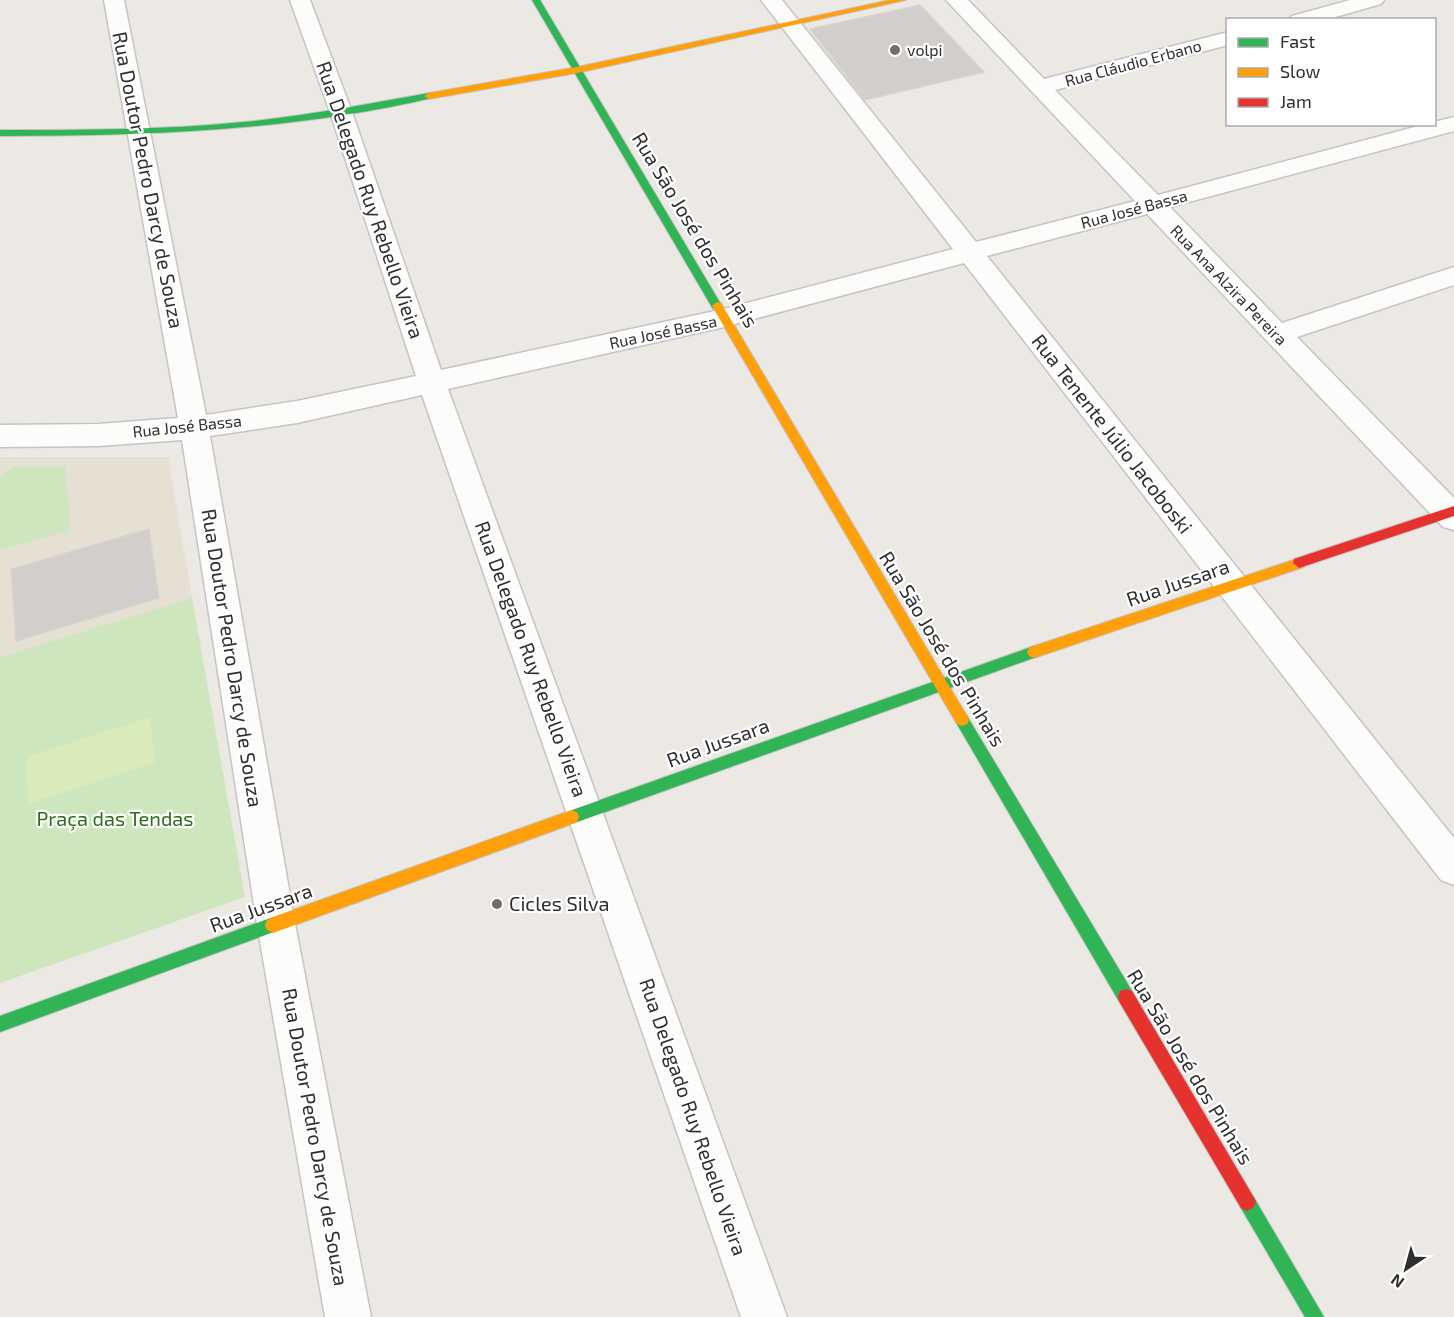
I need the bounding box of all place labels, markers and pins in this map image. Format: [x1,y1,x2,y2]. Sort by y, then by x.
place label: volpi [907,40,942,59]
marker: volpi [888,43,902,57]
place label: Cicles Silva [509,891,610,915]
marker: Cicles Silva [490,897,504,911]

